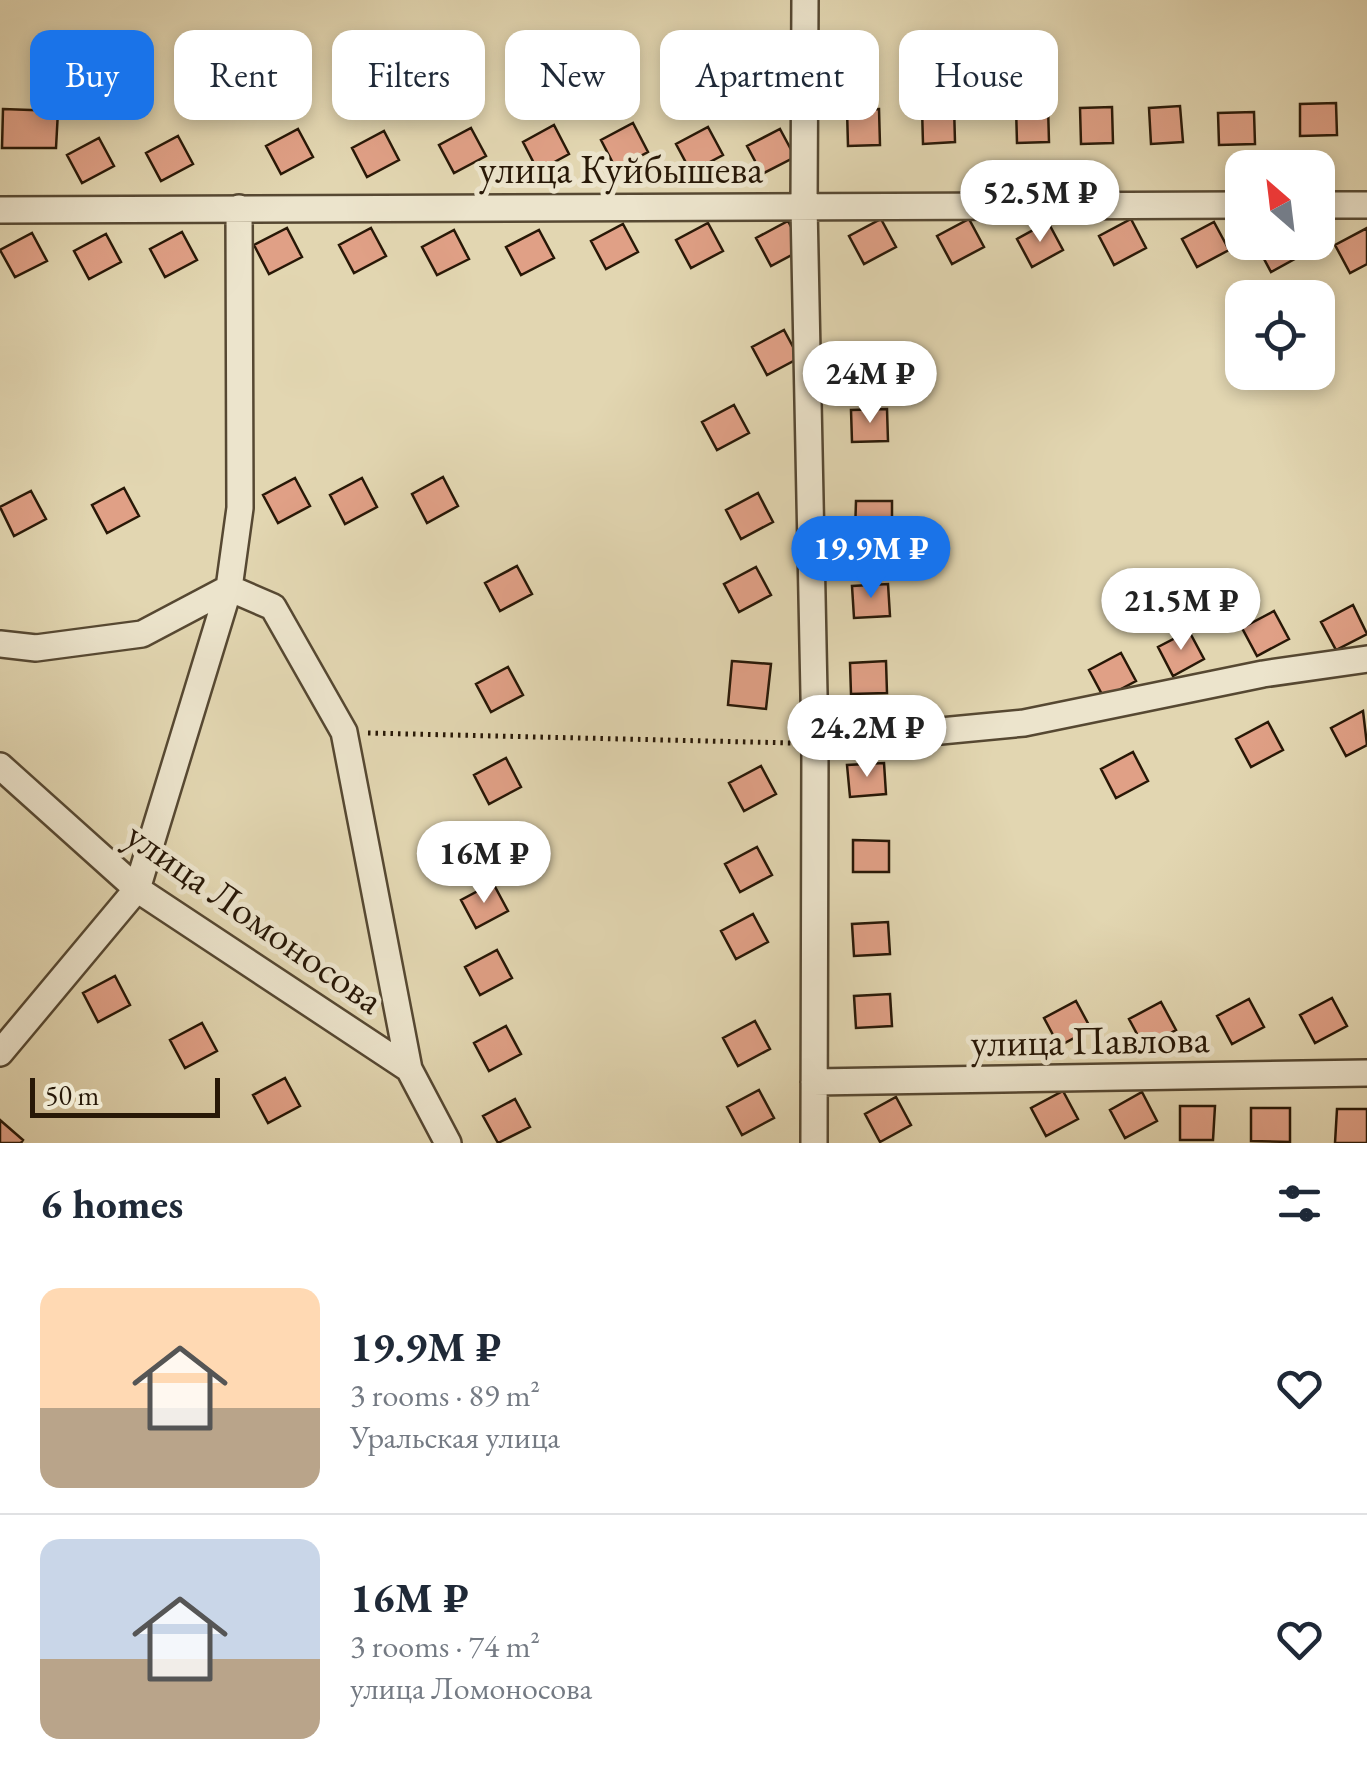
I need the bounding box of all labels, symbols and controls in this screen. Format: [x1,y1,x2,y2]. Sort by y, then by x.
chip: Buy [30,30,154,120]
chip: Rent [174,30,312,120]
chip: Filters [332,30,485,120]
chip: New [505,30,640,120]
chip: Apartment [660,30,879,120]
chip: House [899,30,1058,120]
street label: улица Куйбышева [479,143,763,195]
north arrow [1225,150,1335,260]
map controls [1225,150,1335,390]
pin: 52.5M ₽ [948,160,1132,245]
text: 52.5M ₽ [982,171,1098,213]
button: locate [1225,280,1335,390]
pin: 24M ₽ [800,341,940,426]
text: 24M ₽ [825,352,915,394]
pin: 19.9M ₽ [779,516,963,601]
text: 19.9M ₽ [813,527,929,569]
pin: 21.5M ₽ [1089,568,1273,653]
text: 21.5M ₽ [1123,579,1239,621]
pin: 24.2M ₽ [775,695,959,780]
text: 24.2M ₽ [809,706,925,748]
street label: улица Ломоносова [116,809,394,1025]
pin: 16M ₽ [414,821,554,906]
text: 16M ₽ [439,832,529,874]
street label: улица Павлова [970,1012,1210,1068]
scale bar [30,1073,220,1118]
text: 50 m [45,1077,99,1113]
text: 6 homes [40,1176,183,1231]
icon: filters [1272,1176,1327,1231]
text: 19.9M ₽ [350,1319,501,1374]
icon: home [120,1328,240,1448]
icon: heart [1272,1361,1327,1416]
text: 3 rooms · 89 m² [350,1374,540,1416]
text: Уральская улица [350,1416,560,1458]
text: 16M ₽ [350,1570,469,1625]
icon: home [120,1579,240,1699]
icon: heart [1272,1612,1327,1667]
text: 3 rooms · 74 m² [350,1625,540,1667]
text: улица Ломоносова [350,1667,592,1709]

